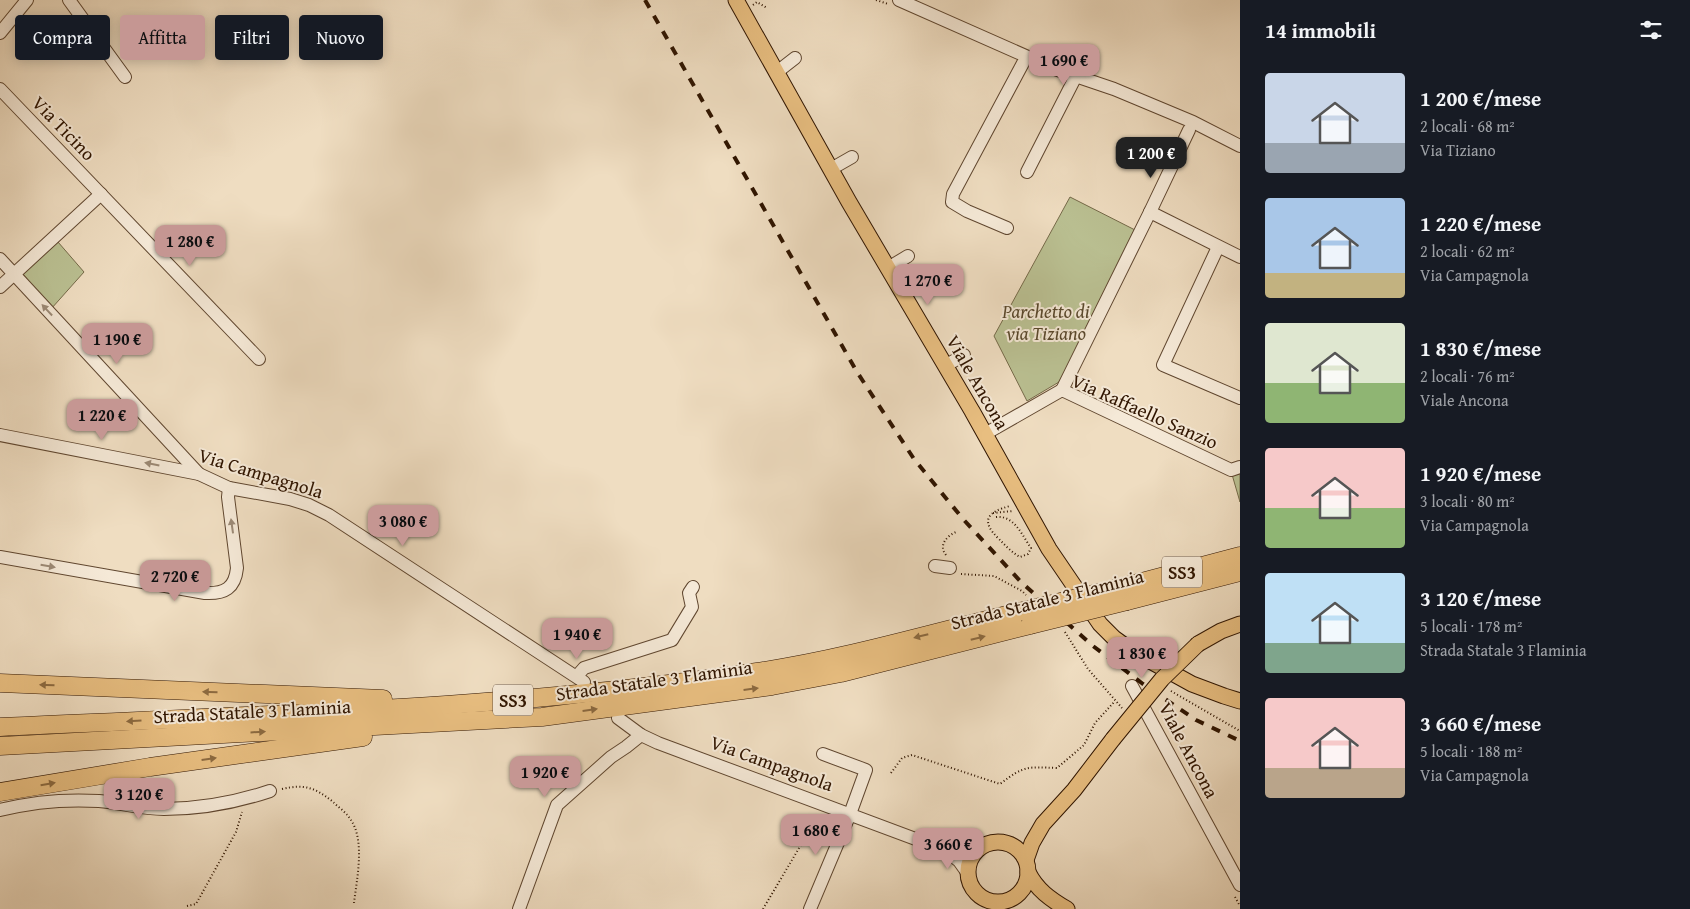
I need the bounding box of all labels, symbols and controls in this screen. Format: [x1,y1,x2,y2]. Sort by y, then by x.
chip: Compra [15,15,110,60]
chip: Affitta [120,15,205,60]
chip: Filtri [215,15,289,60]
chip: Nuovo [299,15,383,60]
text: 14 immobili [1265,15,1376,46]
icon: filters [1637,16,1665,44]
pin: 1 690 € [1018,44,1110,86]
text: 1 690 € [1040,48,1088,72]
text: 1 200 €/mese [1420,83,1541,114]
street label: Via Ticino [26,89,102,167]
icon: home [1305,93,1365,153]
text: 2 locali · 68 m² [1420,114,1515,138]
pin: 1 200 € [1105,136,1197,179]
text: Via Tiziano [1420,138,1496,162]
text: 1 200 € [1127,141,1175,165]
text: 1 220 €/mese [1420,208,1541,239]
icon: home [1305,218,1365,278]
pin: 1 280 € [144,224,236,267]
text: 1 280 € [166,229,214,253]
text: 2 locali · 62 m² [1420,239,1515,263]
text: Via Campagnola [1420,263,1529,287]
pin: 1 270 € [882,264,974,306]
text: 1 270 € [904,268,952,292]
park label: Parchetto di via Tiziano [1001,297,1090,347]
one-way arrow [41,304,53,316]
pin: 1 190 € [71,322,163,365]
text: 1 190 € [93,327,141,351]
street label: Viale Ancona [940,329,1016,435]
text: 1 830 €/mese [1420,333,1541,364]
icon: home [1305,343,1365,403]
text: 2 locali · 76 m² [1420,364,1515,388]
street label: Via Raffaello Sanzio [1067,366,1223,456]
text: Viale Ancona [1420,388,1509,412]
pin: 1 220 € [56,398,148,441]
text: 1 220 € [78,403,126,427]
street label: Via Campagnola [195,441,327,505]
text: 1 920 €/mese [1420,458,1541,489]
one-way arrow [143,460,159,468]
icon: home [1305,468,1365,528]
text: 3 locali · 80 m² [1420,489,1515,513]
pin: 3 080 € [357,504,449,547]
text: 3 080 € [379,509,427,533]
text: Via Campagnola [1420,513,1529,537]
one-way arrow [228,517,236,533]
road number: SS3 [1162,556,1202,588]
pin: 2 720 € [129,560,221,602]
street label: Strada Statale 3 Flaminia [948,561,1146,637]
one-way arrow [40,562,56,570]
text: 2 720 € [151,564,199,588]
text: 3 120 €/mese [1420,583,1541,614]
icon: home [1305,593,1365,653]
text: 5 locali · 178 m² [1420,614,1522,638]
pin: 1 940 € [531,618,623,660]
text: 1 940 € [553,622,601,646]
one-way arrow [913,632,928,640]
one-way arrow [970,634,985,642]
pin: 1 830 € [1096,636,1188,679]
text: Strada Statale 3 Flaminia [1420,638,1587,662]
text: 1 830 € [1118,641,1166,665]
street label: Strada Statale 3 Flaminia [554,652,754,708]
one-way arrow [39,681,55,689]
road number: SS3 [493,684,533,716]
one-way arrow [743,685,759,693]
one-way arrow [202,688,218,696]
street label: Strada Statale 3 Flaminia [153,692,351,730]
street label: Viale Ancona [1152,697,1226,803]
one-way arrow [582,706,598,714]
text: 3 660 €/mese [1420,708,1541,739]
one-way arrow [126,717,142,725]
icon: home [1305,718,1365,778]
one-way arrow [251,727,267,735]
street label: Via Campagnola [707,728,837,798]
text: 5 locali · 188 m² [1420,739,1522,763]
one-way arrow [201,755,217,763]
pin: 1 920 € [499,756,591,798]
text: 1 920 € [521,760,569,784]
text: Via Campagnola [1420,763,1529,787]
pin: 3 120 € [93,778,185,820]
one-way arrow [40,780,56,788]
text: 3 120 € [115,782,163,806]
pin: 1 680 € [770,814,862,856]
text: 1 680 € [792,818,840,842]
pin: 3 660 € [902,828,994,870]
text: 3 660 € [924,832,972,856]

